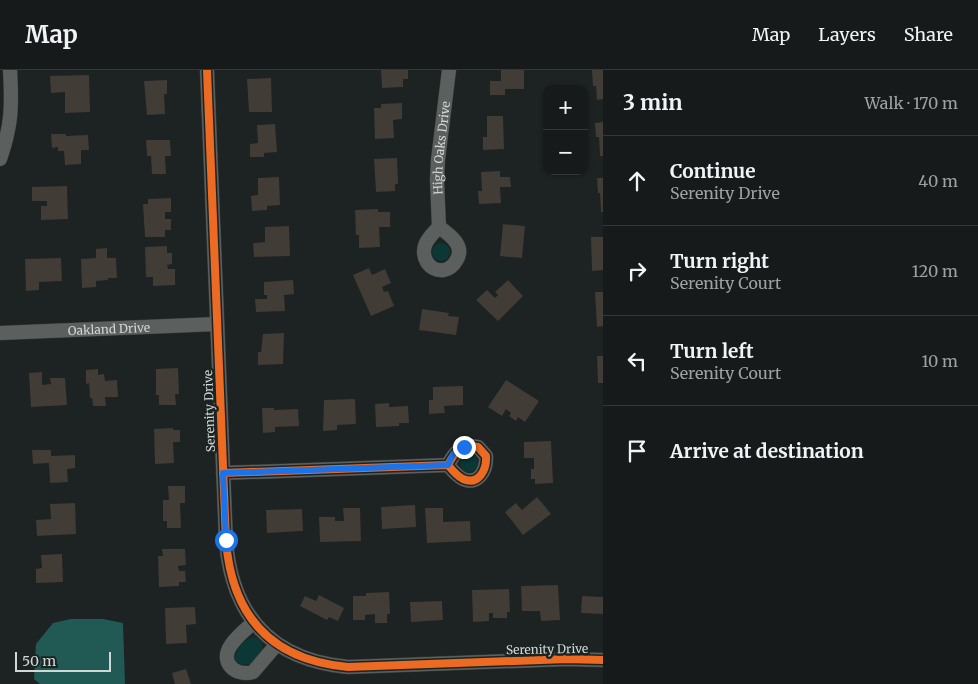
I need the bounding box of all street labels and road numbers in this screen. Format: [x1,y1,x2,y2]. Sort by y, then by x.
street label: High Oaks Drive [429,100,453,195]
street label: Oakland Drive [68,319,150,338]
street label: Serenity Drive [200,370,218,452]
street label: Serenity Drive [506,641,588,657]

